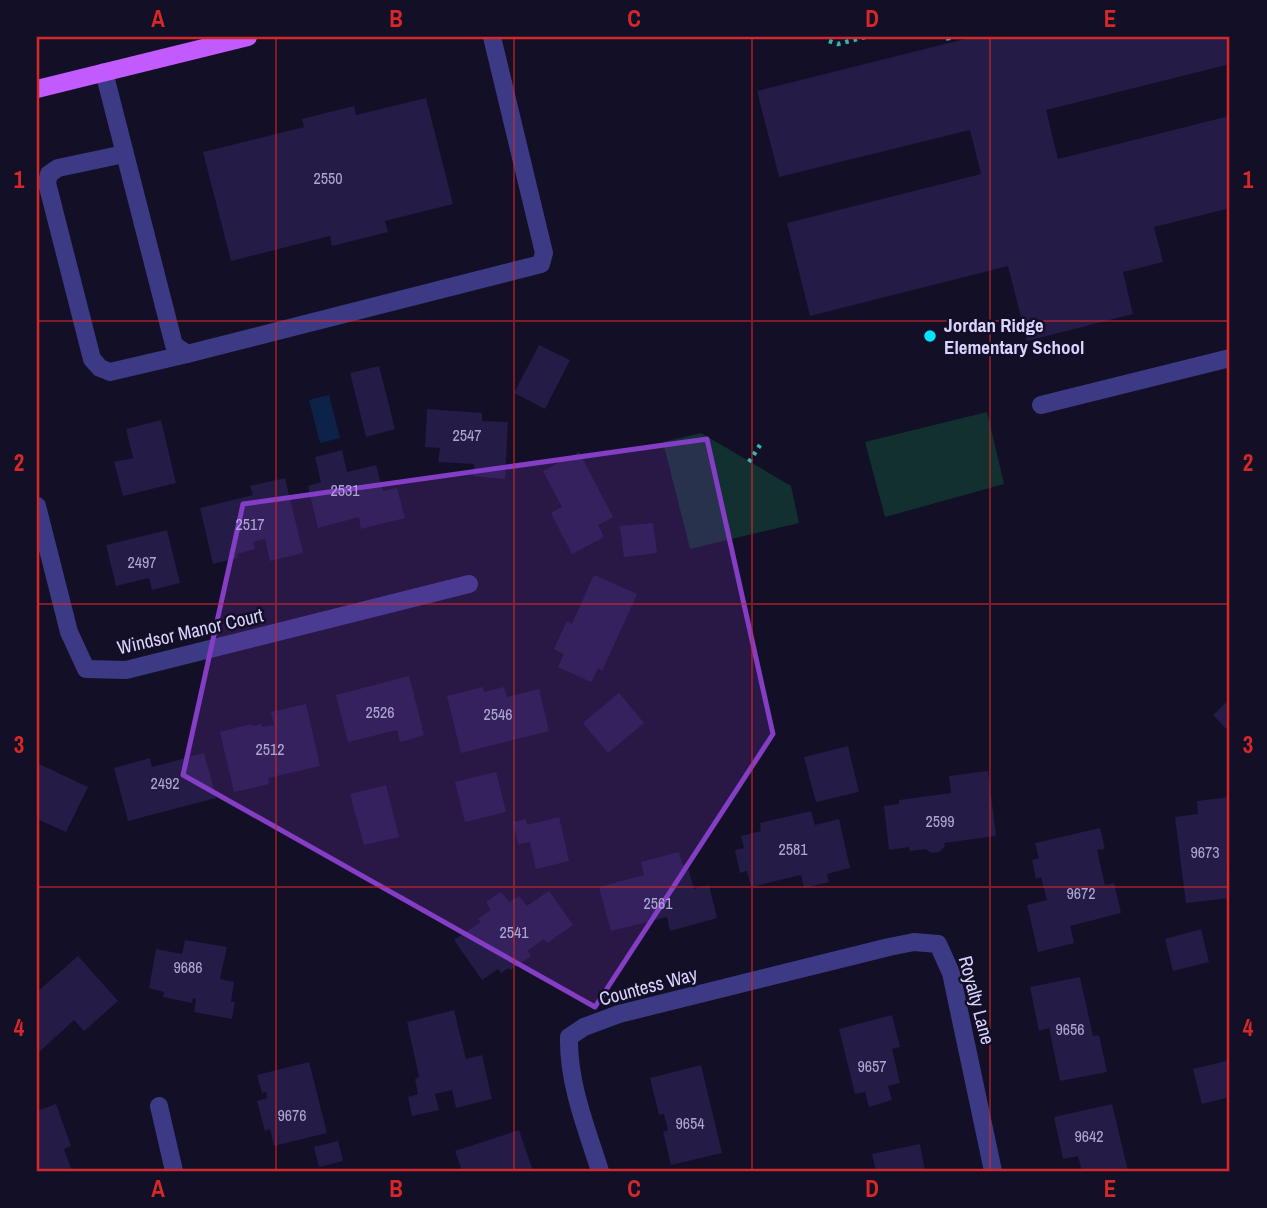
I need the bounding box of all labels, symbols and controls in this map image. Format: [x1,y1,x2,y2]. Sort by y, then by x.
text: A [151,3,165,34]
text: B [389,3,403,34]
text: C [627,3,641,34]
text: D [865,3,879,34]
text: E [1104,3,1116,34]
text: 1 [14,164,25,195]
text: 1 [1243,164,1254,195]
house number: 2550 [313,167,343,189]
place label: Jordan Ridge Elementary School [944,312,1084,360]
marker: Jordan Ridge Elementary School [922,328,938,344]
house number: 2547 [452,424,482,446]
text: 2 [14,447,24,478]
text: 2 [1243,447,1253,478]
house number: 2531 [330,479,360,501]
house number: 2517 [235,513,265,535]
house number: 2497 [127,551,157,573]
street label: Windsor Manor Court [115,601,266,660]
house number: 2526 [365,701,395,723]
house number: 2546 [483,703,513,725]
text: 3 [14,729,24,760]
text: 3 [1243,729,1253,760]
house number: 2512 [255,738,285,760]
house number: 2492 [150,772,180,794]
house number: 2599 [925,810,955,832]
house number: 2581 [778,838,808,860]
house number: 9673 [1190,841,1220,863]
house number: 9672 [1066,882,1096,904]
house number: 2561 [643,892,673,914]
house number: 2541 [499,921,529,943]
street label: Royalty Lane [953,953,1001,1047]
house number: 9686 [173,956,203,978]
street label: Countess Way [596,960,700,1012]
text: 4 [14,1012,25,1043]
text: 4 [1243,1012,1254,1043]
house number: 9656 [1055,1018,1085,1040]
house number: 9657 [857,1055,887,1077]
house number: 9676 [277,1104,307,1126]
house number: 9654 [675,1112,705,1134]
house number: 9642 [1074,1125,1104,1147]
text: A [151,1173,165,1204]
text: B [389,1173,403,1204]
text: C [627,1173,641,1204]
text: D [865,1173,879,1204]
text: E [1104,1173,1116,1204]

